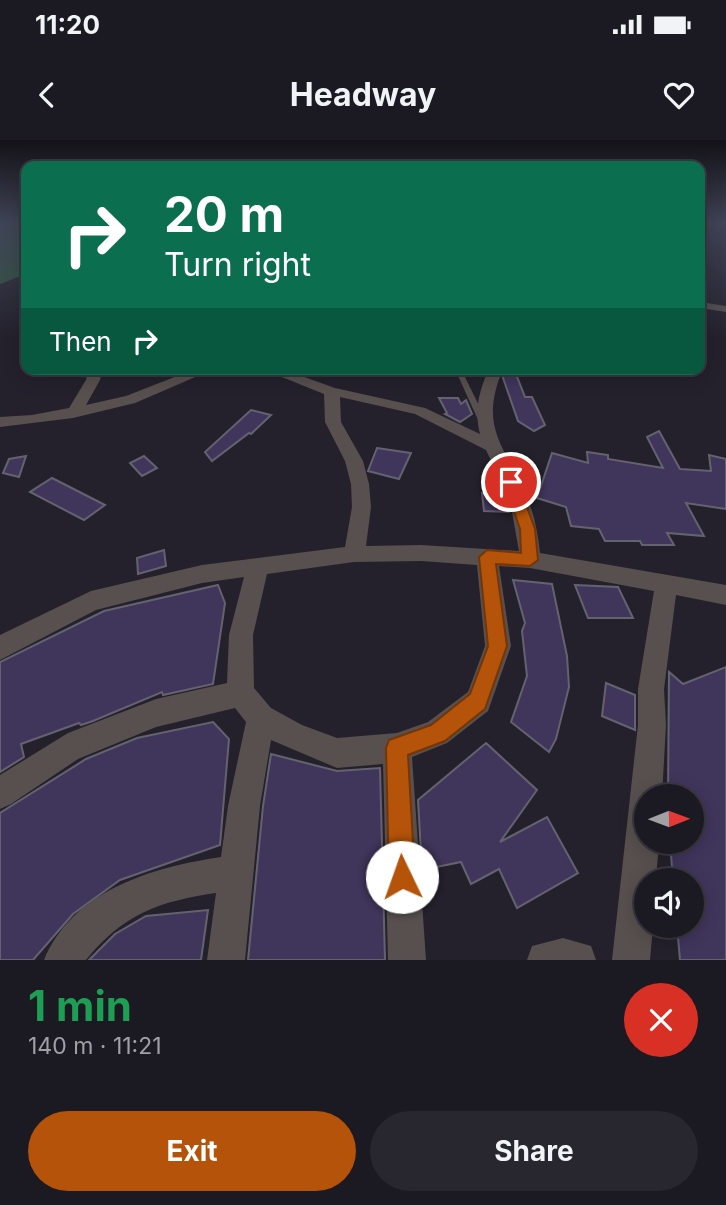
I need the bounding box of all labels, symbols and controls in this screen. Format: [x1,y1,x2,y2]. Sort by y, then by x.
text: 11:20 [35,9,100,40]
text: Headway [290,75,436,114]
icon: back [28,76,66,114]
icon: heart [660,76,698,114]
text: 20 m [164,185,284,244]
icon: right [49,189,140,280]
text: Turn right [164,245,311,284]
icon: right [126,322,164,360]
text: Then [49,326,112,357]
pin [481,452,541,512]
icon: arrive [492,463,530,501]
north arrow [634,784,704,854]
map controls [634,784,704,938]
position arrow [365,840,439,914]
button: sound [634,868,704,938]
text: 1 min [28,980,132,1031]
button: close [624,983,698,1057]
text: 140 m · 11:21 [28,1032,162,1060]
button: Exit [28,1111,356,1191]
button: Share [370,1111,698,1191]

